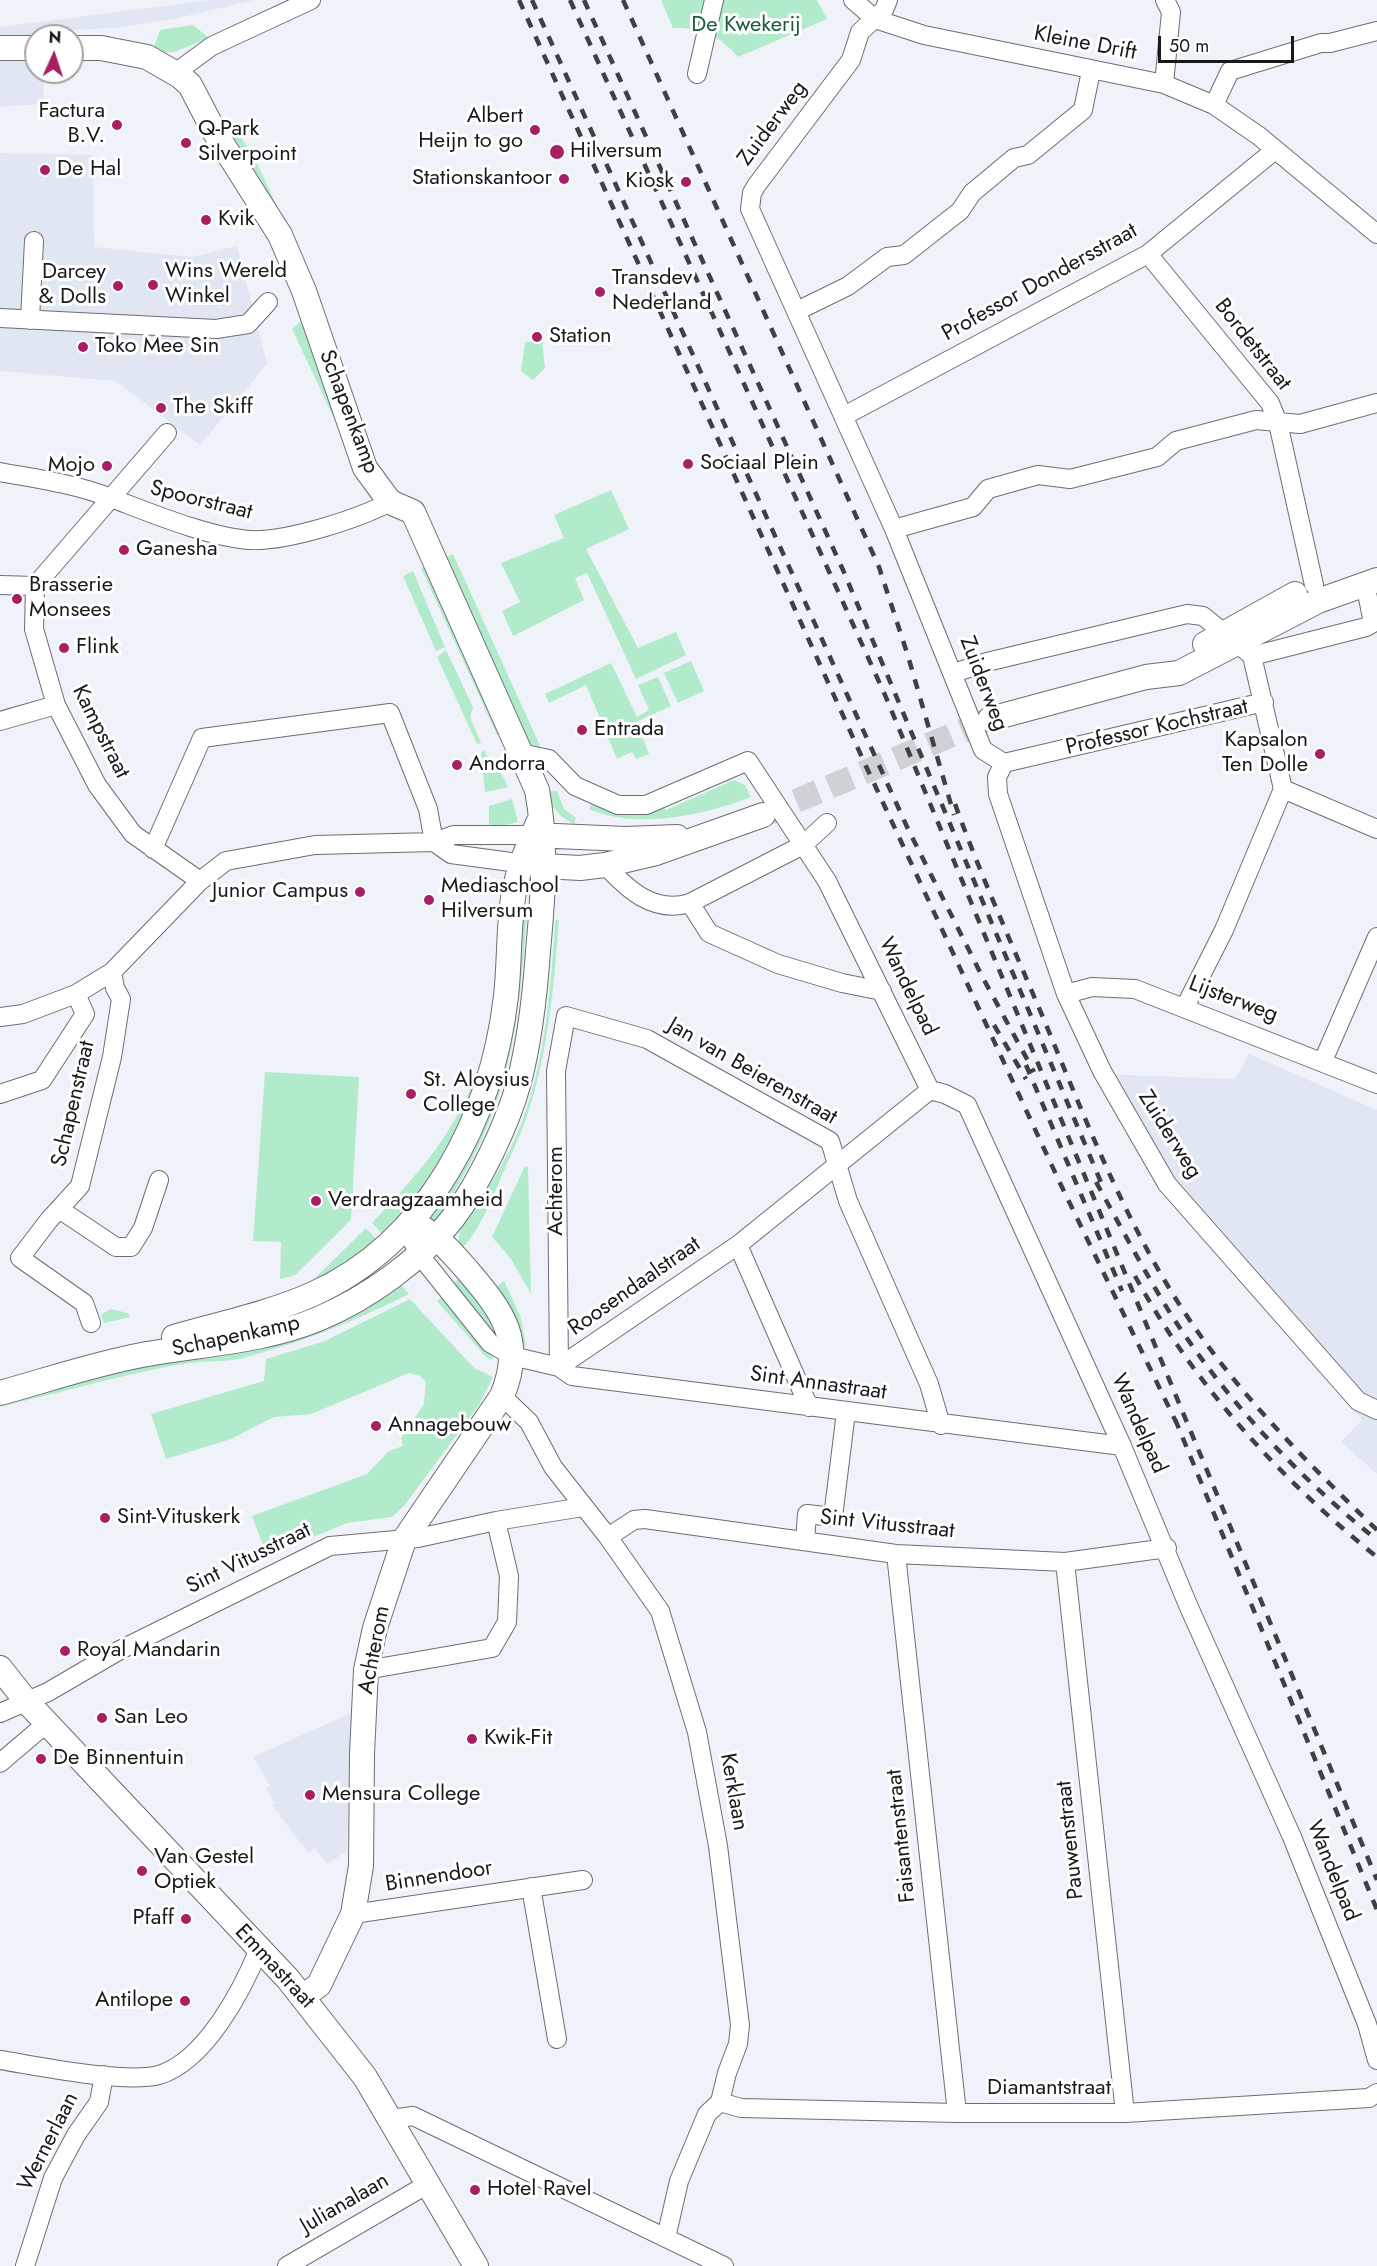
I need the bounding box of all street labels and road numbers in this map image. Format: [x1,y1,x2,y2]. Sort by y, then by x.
street label: Kleine Drift [1032,21,1138,67]
street label: Zuiderweg [733,76,813,172]
street label: Professor Dondersstraat [938,218,1142,348]
street label: Bordetstraat [1208,294,1296,396]
street label: Schapenkamp [312,347,384,477]
street label: Spoorstraat [147,476,255,526]
street label: Zuiderweg [953,633,1013,735]
street label: Kampstraat [65,681,135,783]
street label: Professor Kochstraat [1063,694,1251,762]
street label: Wandelpad [872,933,942,1041]
street label: Lijsterweg [1185,971,1281,1029]
street label: Jan van Beierenstraat [663,1013,841,1131]
street label: Schapenstraat [47,1039,101,1169]
street label: Zuiderweg [1132,1086,1206,1184]
street label: Achterom [544,1146,570,1236]
street label: Roosendaalstraat [564,1232,706,1342]
street label: Schapenkamp [170,1311,302,1363]
street label: Sint Annastraat [748,1361,888,1407]
street label: Wandelpad [1104,1370,1172,1478]
street label: Sint Vitusstraat [818,1505,956,1545]
street label: Sint Vitusstraat [182,1517,316,1601]
street label: Achterom [353,1604,397,1696]
street label: Kerklaan [713,1751,753,1833]
street label: Faisantenstraat [882,1768,922,1904]
street label: Pauwenstraat [1052,1779,1090,1901]
street label: Wandelpad [1300,1817,1364,1925]
street label: Binnendoor [384,1856,494,1898]
street label: Emmastraat [228,1920,320,2014]
street label: Diamantstraat [987,2076,1111,2102]
street label: Wernerlaan [13,2088,85,2196]
street label: Julianalaan [296,2168,394,2240]

